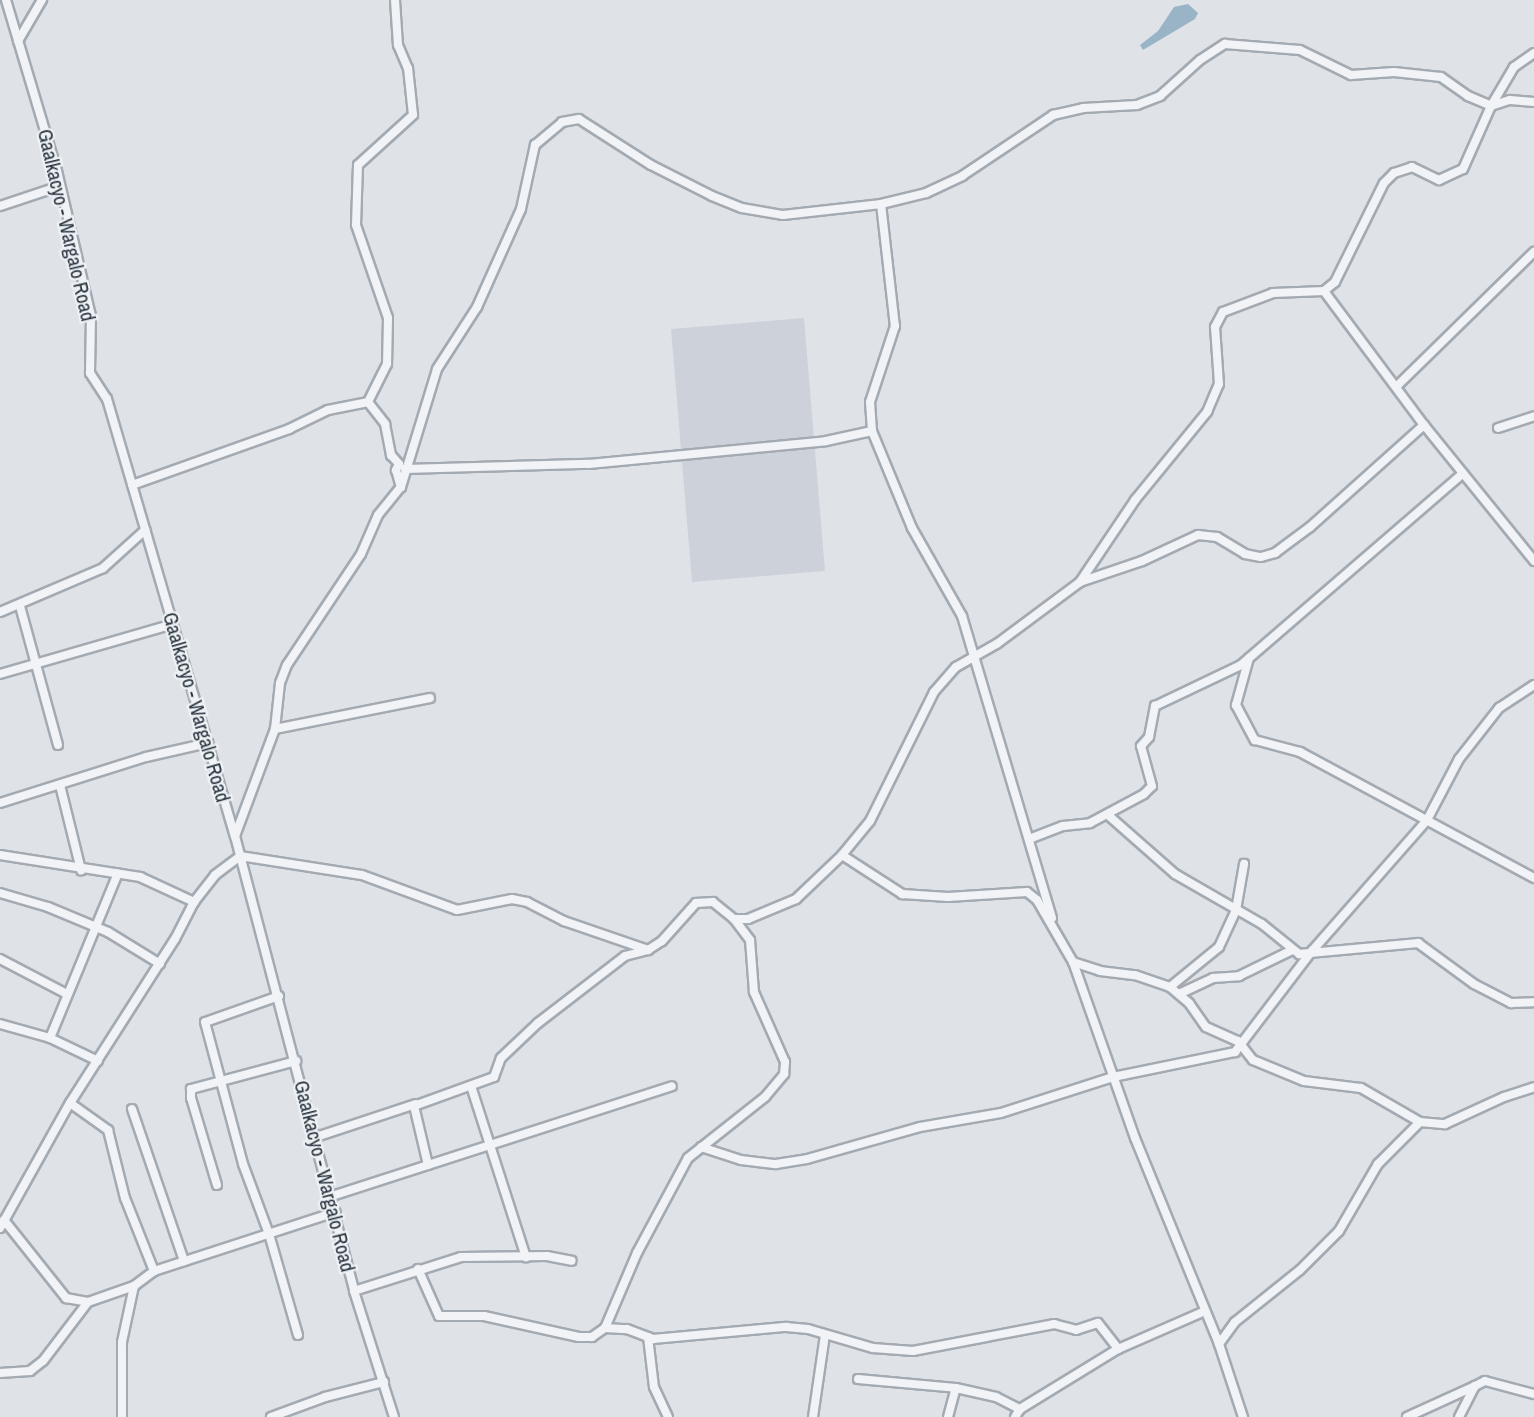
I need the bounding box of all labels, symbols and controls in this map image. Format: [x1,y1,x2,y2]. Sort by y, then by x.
street label: Gaalkacyo - Wargalo Road [33,127,101,323]
street label: Gaalkacyo - Wargalo Road [158,609,236,805]
street label: Gaalkacyo - Wargalo Road [290,1078,360,1274]

